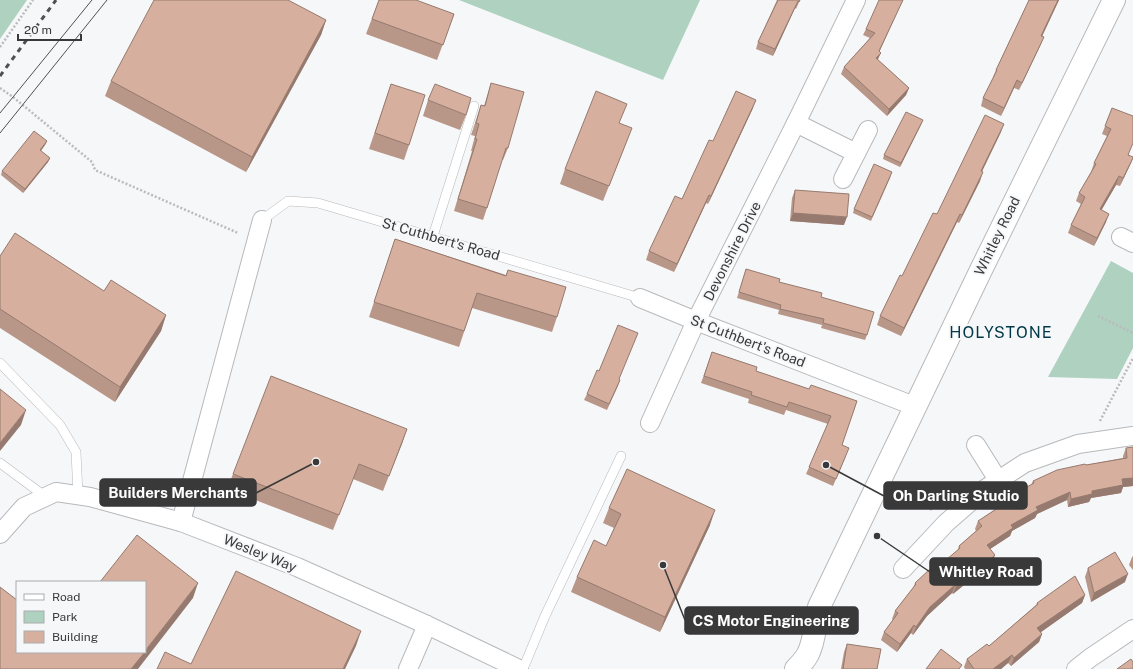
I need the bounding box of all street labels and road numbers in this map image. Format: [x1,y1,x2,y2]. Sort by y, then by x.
street label: Whitley Road [971,194,1023,278]
street label: Devonshire Drive [700,199,764,303]
street label: St Cuthbert's Road [380,215,502,263]
street label: St Cuthbert's Road [688,312,808,370]
street label: Wesley Way [221,531,299,575]

